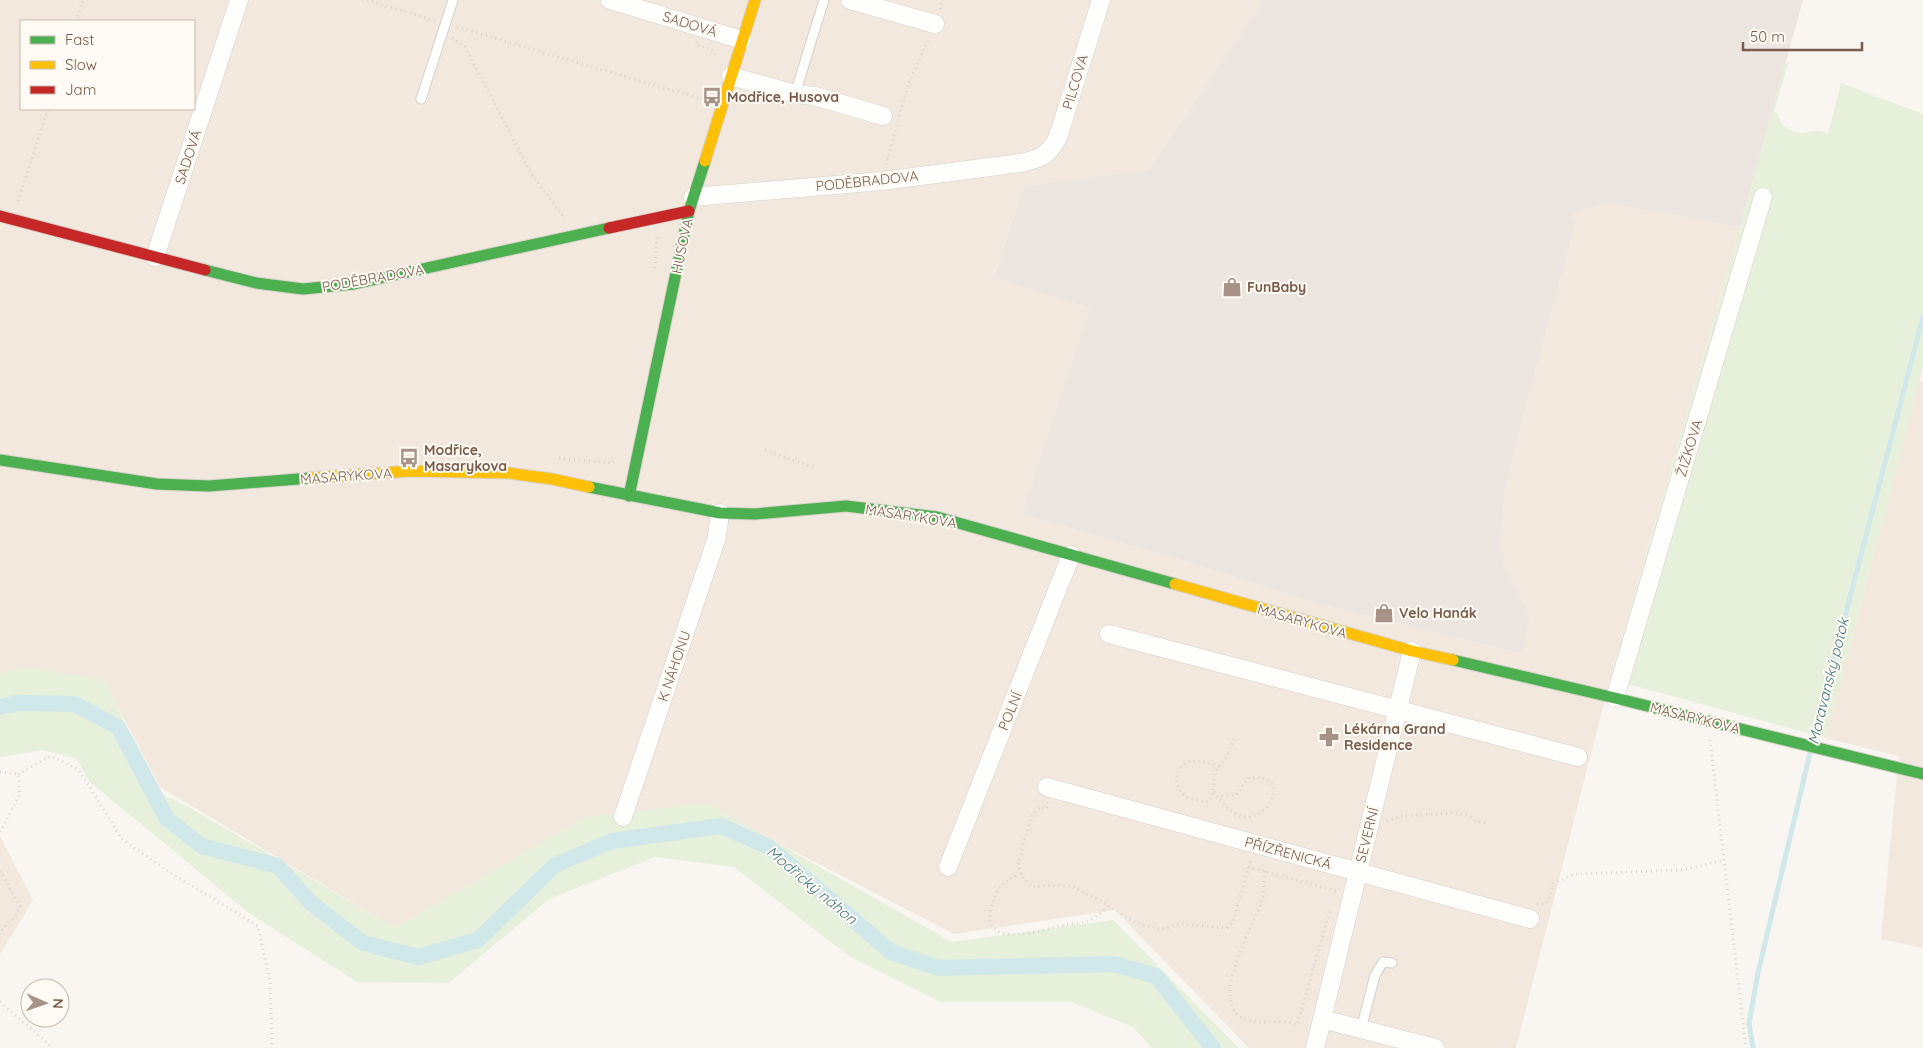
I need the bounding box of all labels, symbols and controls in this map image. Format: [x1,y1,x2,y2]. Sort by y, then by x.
street label: SADOVÁ [661,7,719,41]
legend [20,20,195,110]
scale bar [1743,20,1862,52]
text: 50 m [1750,27,1785,46]
text: Fast [65,30,94,49]
street label: PILCOVA [1058,52,1092,112]
text: Slow [65,55,97,74]
text: Jam [65,80,96,99]
bus stop icon: Modřice, Husova [701,86,723,108]
place label: Modřice, Husova [727,88,839,106]
street label: SADOVÁ [171,128,205,186]
street label: PODĚBRADOVA [815,167,919,195]
street label: HUSOVA [667,217,697,275]
street label: PODĚBRADOVA [321,260,425,296]
shop icon: FunBaby [1221,276,1243,298]
place label: FunBaby [1247,278,1306,296]
street label: ŽIŽKOVA [1672,417,1706,479]
place label: Modřice, Masarykova [424,441,507,475]
bus stop icon: Modřice, Masarykova [398,447,420,469]
street label: MASARYKOVA [299,464,393,488]
street label: MASARYKOVA [864,500,958,532]
street label: MASARYKOVA [1255,600,1349,642]
shop icon: Velo Hanák [1373,602,1395,624]
place label: Velo Hanák [1399,604,1477,622]
water label: Moravanský potok [1803,614,1853,746]
street label: K NÁHONU [654,628,694,704]
street label: POLNÍ [994,689,1026,733]
street label: MASARYKOVA [1648,698,1742,738]
place label: Lékárna Grand Residence [1344,720,1446,754]
pharmacy icon: Lékárna Grand Residence [1318,726,1340,748]
street label: SEVERNÍ [1351,805,1383,864]
street label: PŘÍZŘENICKÁ [1243,833,1333,873]
water label: Modřický náhon [763,842,861,928]
north arrow [20,978,70,1028]
text: N [49,998,67,1009]

